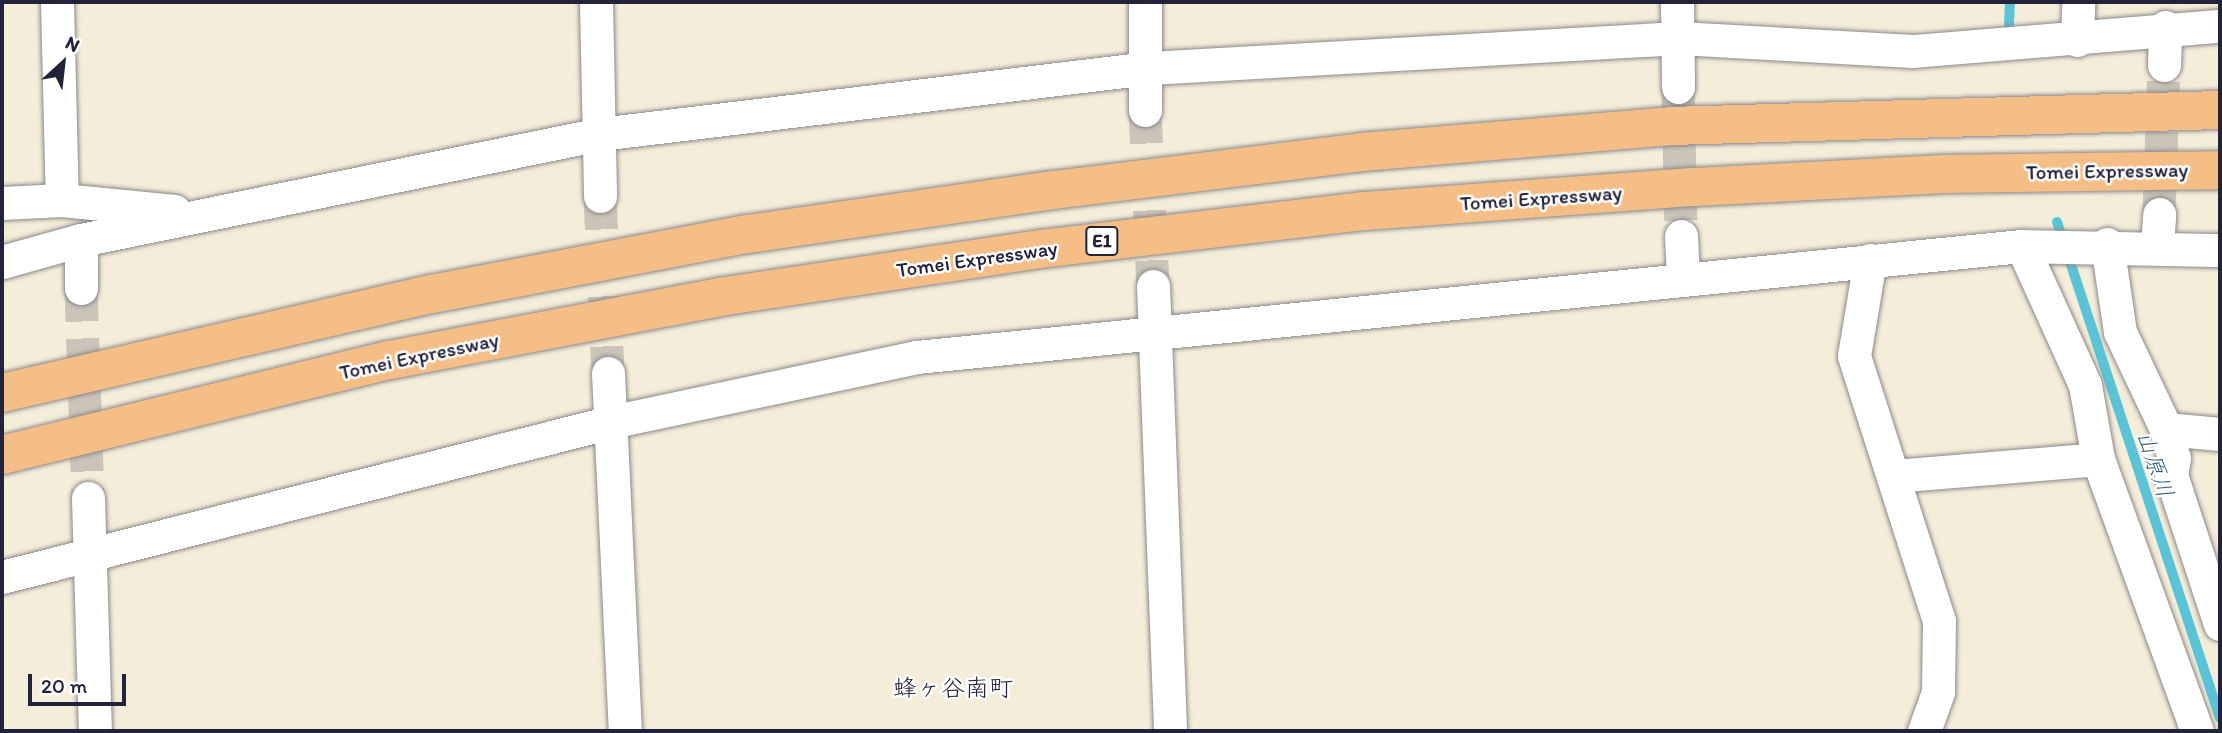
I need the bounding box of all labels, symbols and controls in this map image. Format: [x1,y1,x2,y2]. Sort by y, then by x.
north arrow [28,28,98,98]
text: N [62,31,84,57]
street label: Tomei Expressway [2026,157,2188,185]
street label: Tomei Expressway [1459,180,1623,216]
road number: E1 [1084,226,1120,256]
street label: Tomei Expressway [895,235,1059,283]
street label: Tomei Expressway [337,327,501,385]
water label: 山原川 [2131,427,2179,501]
scale bar [32,660,130,704]
text: 20 m [41,673,87,698]
district label: 蜂ヶ谷南町 [893,674,1013,702]

